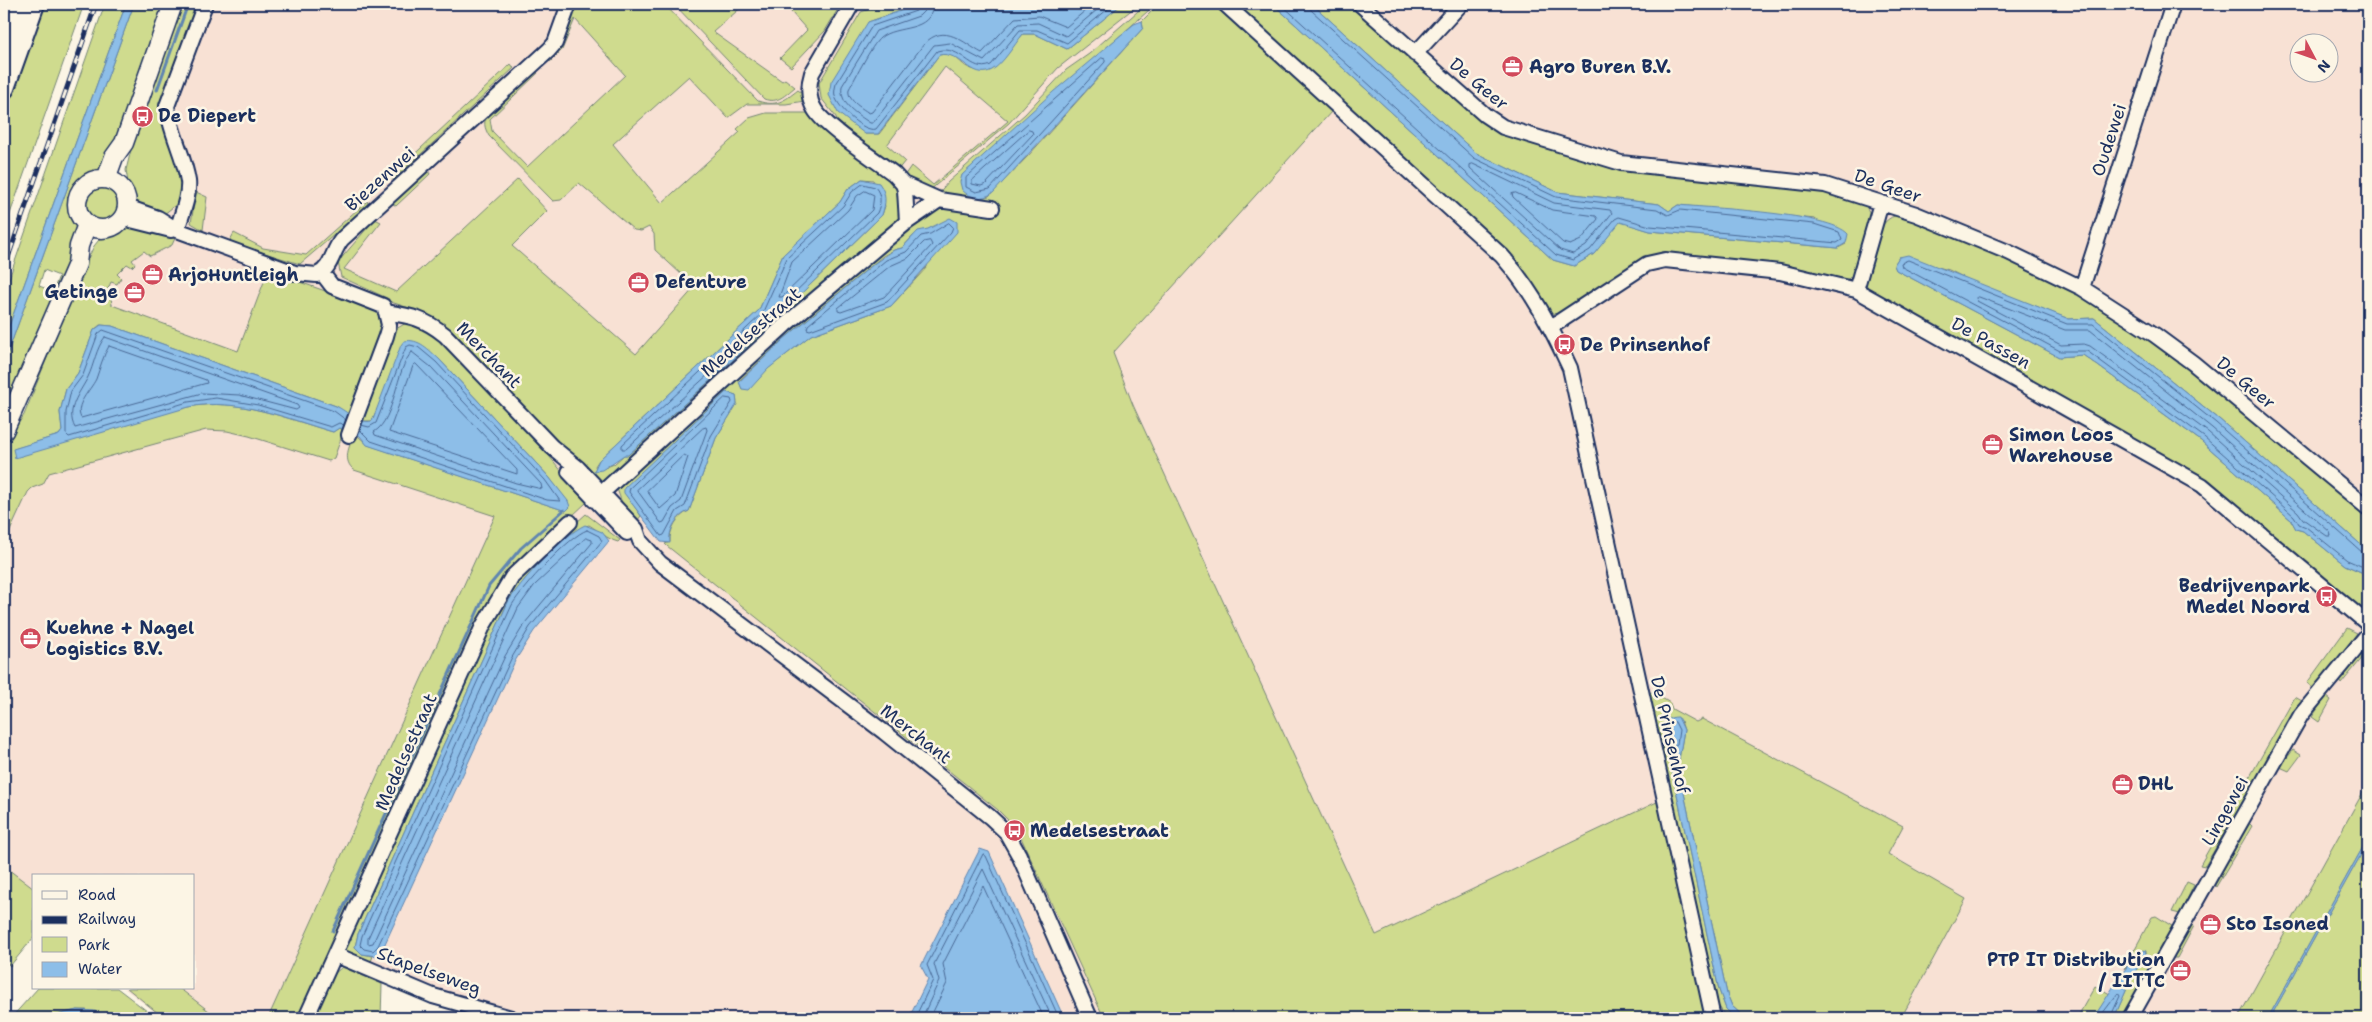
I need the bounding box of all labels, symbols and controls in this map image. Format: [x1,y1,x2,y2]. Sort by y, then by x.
north arrow [2290,32,2340,82]
street label: De Geer [1444,52,1514,116]
office icon: Agro Buren B.V. [1501,55,1525,79]
place label: Agro Buren B.V. [1529,55,1671,79]
text: N [2313,56,2334,77]
street label: Oudewei [2086,101,2132,179]
bus stop icon: De Diepert [130,104,154,128]
place label: De Diepert [158,104,256,128]
street label: Biezenwei [340,141,420,217]
street label: De Geer [1851,163,1925,209]
office icon: ArjoHuntleigh [140,263,164,287]
place label: ArjoHuntleigh [168,263,299,287]
office icon: Defenture [627,270,651,294]
place label: Defenture [655,270,747,294]
place label: Getinge [44,280,118,304]
office icon: Getinge [122,280,146,304]
street label: Medelsestraat [696,282,807,382]
street label: De Passen [1947,311,2035,375]
street label: Merchant [451,316,527,394]
bus stop icon: De Prinsenhof [1552,333,1576,357]
place label: De Prinsenhof [1580,333,1711,357]
street label: De Geer [2211,351,2281,415]
place label: Simon Loos Warehouse [2009,423,2113,468]
office icon: Simon Loos Warehouse [1981,433,2005,457]
place label: Bedrijvenpark Medel Noord [2179,574,2310,619]
bus stop icon: Bedrijvenpark Medel Noord [2314,584,2338,608]
place label: Kuehne + Nagel Logistics B.V. [46,616,194,661]
office icon: Kuehne + Nagel Logistics B.V. [18,626,42,650]
street label: De Prinsenhof [1645,674,1695,796]
street label: Medelsestraat [369,689,443,814]
street label: Merchant [875,699,957,769]
office icon: DHL [2110,772,2134,796]
place label: DHL [2138,772,2174,796]
street label: Lingewei [2196,772,2254,850]
bus stop icon: Medelsestraat [1002,819,1026,843]
place label: Medelsestraat [1030,819,1169,843]
legend [32,874,195,990]
text: Road [78,885,116,905]
text: Railway [78,909,136,929]
office icon: Sto Isoned [2198,912,2222,936]
place label: Sto Isoned [2226,912,2329,936]
text: Park [78,935,110,955]
street label: Stapelseweg [374,941,484,1001]
place label: PTP IT Distribution / IITTC [1987,948,2165,993]
office icon: PTP IT Distribution / IITTC [2169,958,2193,982]
text: Water [78,959,122,979]

